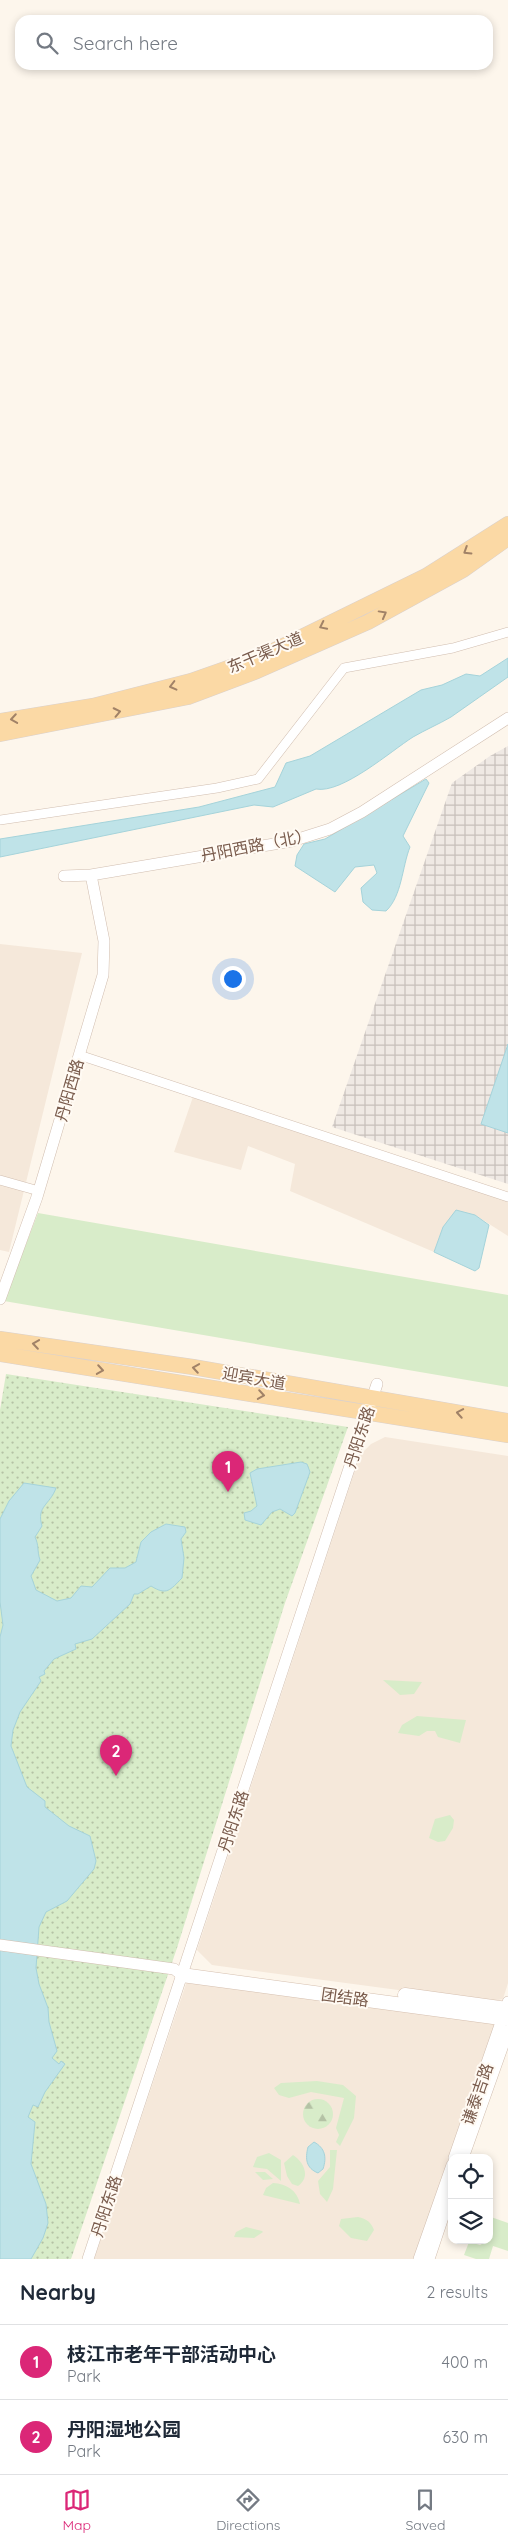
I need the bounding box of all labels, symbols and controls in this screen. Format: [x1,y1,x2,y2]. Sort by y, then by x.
search box [15,15,493,70]
icon: search [33,29,61,57]
text: Search here [73,31,178,55]
one-way arrow [464,544,473,554]
one-way arrow [378,610,387,620]
one-way arrow [320,620,329,630]
street label: 东干渠大道 [224,627,306,677]
one-way arrow [168,680,177,691]
one-way arrow [112,707,121,718]
one-way arrow [9,714,18,724]
street label: 丹阳西路（北） [199,824,313,866]
your location [220,966,246,992]
street label: 丹阳西路 [51,1056,87,1124]
one-way arrow [31,1339,39,1350]
one-way arrow [192,1363,200,1374]
street label: 迎宾大道 [221,1363,287,1393]
one-way arrow [96,1365,104,1375]
one-way arrow [256,1390,265,1400]
street label: 丹阳东路 [340,1403,378,1471]
one-way arrow [456,1409,464,1419]
pin: 1 [212,1451,244,1492]
pin: 2 [100,1735,132,1776]
street label: 丹阳东路 [214,1787,252,1855]
street label: 团结路 [320,1984,370,2010]
street label: 谦泰吉路 [457,2060,497,2128]
map controls [448,2154,493,2244]
button: locate [448,2154,493,2199]
street label: 丹阳东路 [87,2172,125,2240]
button: layers [448,2199,493,2244]
text: Nearby [20,2279,96,2305]
text: 2 results [426,2282,488,2302]
text: 枝江市老年干部活动中心 [67,2342,276,2366]
text: 1 [33,2352,39,2372]
text: 400 m [442,2352,488,2372]
text: Park [67,2366,101,2386]
text: 丹阳湿地公园 [67,2417,181,2441]
text: 2 [31,2427,41,2447]
text: 630 m [443,2427,488,2447]
text: Park [67,2441,101,2461]
tab: Map [63,2486,91,2534]
tab: Directions [216,2486,280,2534]
tab: Saved [405,2486,445,2534]

